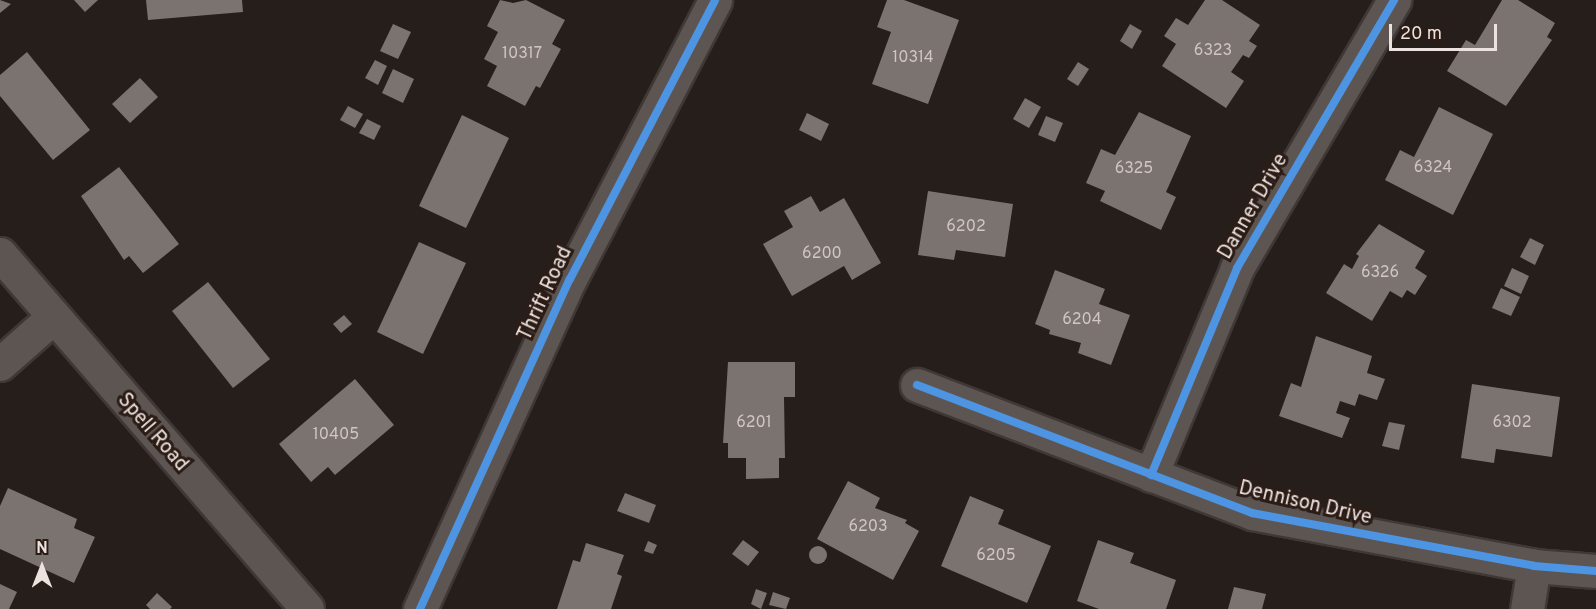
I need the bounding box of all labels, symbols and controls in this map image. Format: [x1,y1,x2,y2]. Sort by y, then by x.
scale bar [1392,12,1500,50]
text: 20 m [1400,23,1442,46]
house number: 6323 [1194,41,1232,61]
house number: 10317 [502,44,542,64]
house number: 10314 [892,48,934,68]
street label: Danner Drive [1214,150,1294,264]
house number: 6324 [1414,158,1452,178]
house number: 6325 [1115,159,1153,179]
house number: 6202 [946,217,986,237]
street label: Thrift Road [514,243,578,345]
house number: 6200 [802,244,842,264]
house number: 6326 [1361,263,1399,283]
house number: 6204 [1062,310,1102,330]
street label: Spell Road [112,389,192,477]
house number: 6201 [736,413,772,433]
house number: 6302 [1492,413,1532,433]
house number: 10405 [313,425,359,445]
street label: Dennison Drive [1236,477,1374,531]
house number: 6203 [848,517,888,537]
north arrow [12,537,72,597]
text: N [36,539,48,559]
house number: 6205 [976,546,1016,566]

